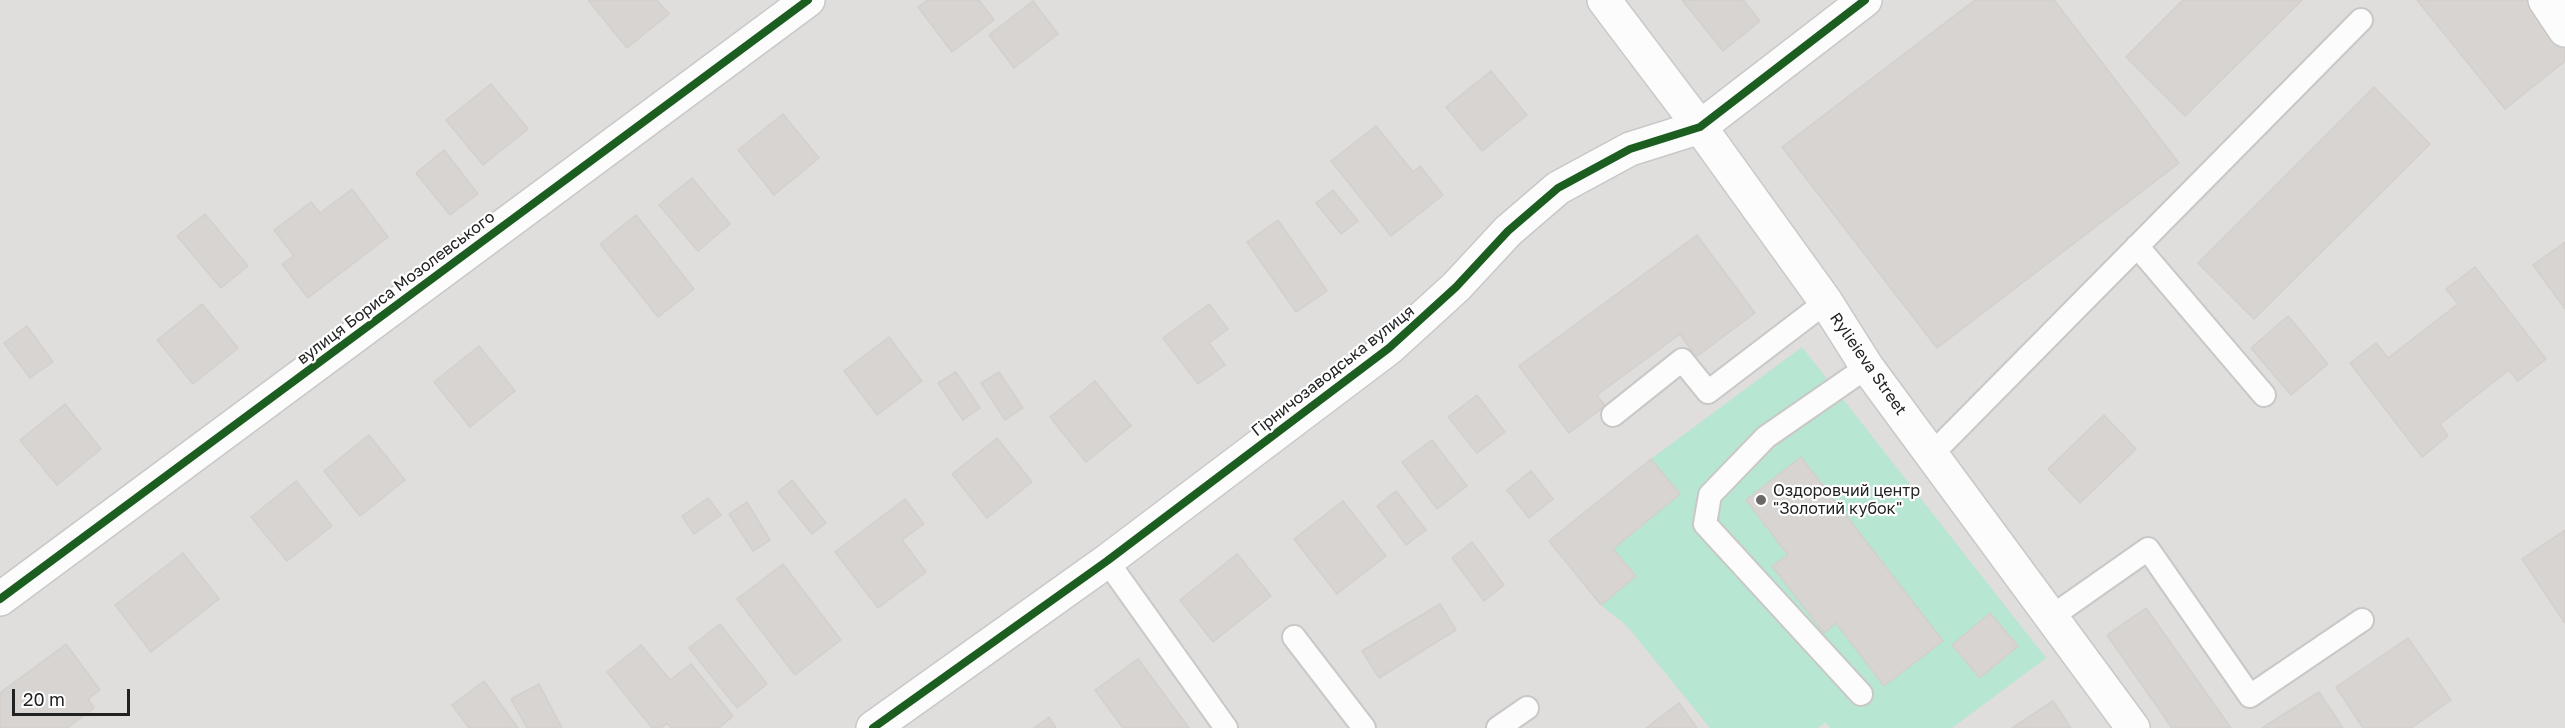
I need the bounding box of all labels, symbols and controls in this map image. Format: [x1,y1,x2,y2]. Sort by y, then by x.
street label: вулиця Бориса Мозолевського [293,207,499,369]
street label: Гірничозаводська вулиця [1248,301,1418,441]
street label: Rylieieva Street [1826,309,1910,419]
place label: Оздоровчий центр "Золотий кубок" [1773,481,1920,519]
marker: Оздоровчий центр "Золотий кубок" [1754,493,1768,507]
scale bar [15,677,134,715]
text: 20 m [23,688,65,710]

